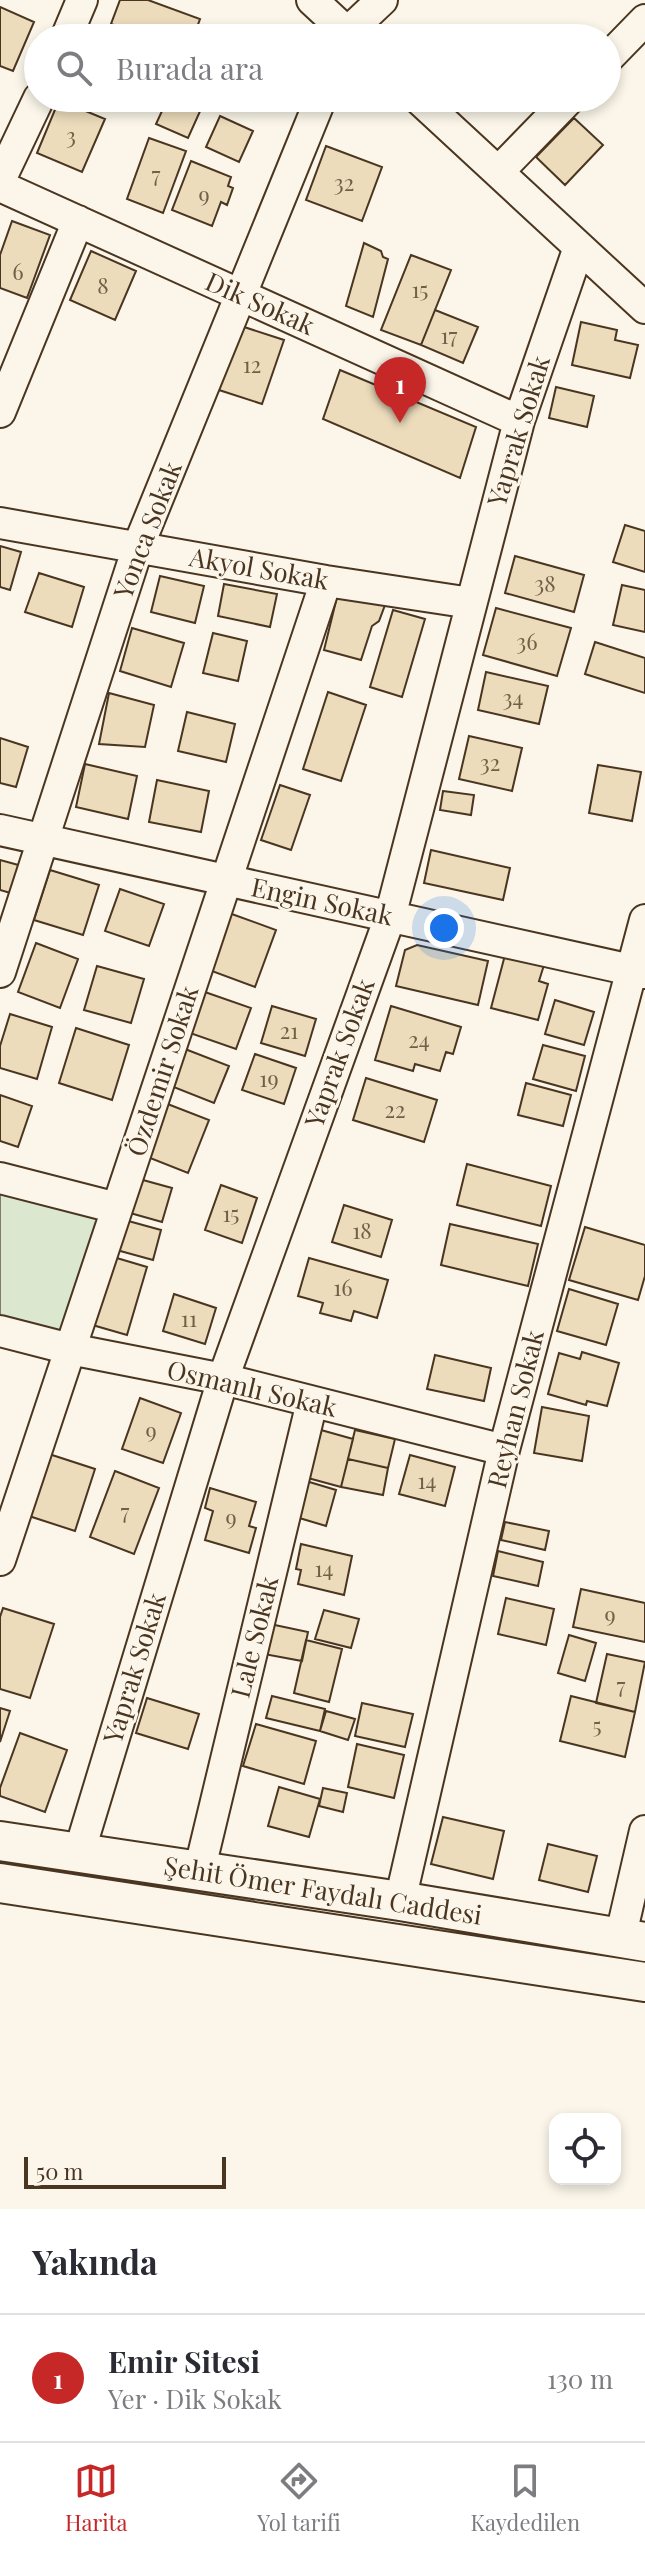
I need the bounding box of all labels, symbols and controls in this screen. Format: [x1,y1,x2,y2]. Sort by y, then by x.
search box [24,24,621,112]
icon: search [52,46,96,90]
text: Burada ara [116,48,263,88]
house number: 3 [66,120,76,150]
house number: 7 [152,159,161,189]
house number: 32 [334,167,354,197]
house number: 9 [198,179,210,209]
house number: 6 [12,256,24,286]
street label: Dik Sokak [200,263,321,343]
house number: 8 [97,270,109,300]
house number: 15 [411,274,429,304]
house number: 17 [440,320,458,350]
house number: 12 [243,349,261,379]
street label: Yaprak Sokak [478,350,557,511]
pin: 1 [374,357,426,423]
street label: Yonca Sokak [104,455,189,604]
street label: Akyol Sokak [186,538,332,597]
house number: 38 [534,568,556,598]
house number: 36 [516,626,538,656]
house number: 34 [503,682,524,712]
house number: 32 [480,747,500,777]
street label: Engin Sokak [248,868,397,933]
your location [424,908,464,948]
street label: Yaprak Sokak [295,973,382,1133]
street label: Özdemir Sokak [118,980,206,1160]
house number: 21 [280,1015,298,1045]
house number: 24 [408,1024,430,1054]
house number: 19 [259,1063,279,1093]
house number: 22 [384,1094,406,1124]
house number: 15 [222,1198,240,1228]
house number: 18 [352,1215,372,1245]
house number: 16 [333,1272,353,1302]
house number: 11 [181,1303,197,1333]
street label: Reyhan Sokak [478,1325,551,1491]
street label: Osmanlı Sokak [164,1351,341,1424]
house number: 9 [145,1415,157,1445]
house number: 14 [417,1465,437,1495]
house number: 7 [121,1496,130,1526]
house number: 9 [225,1502,237,1532]
house number: 14 [314,1553,334,1583]
street label: Lale Sokak [222,1571,286,1701]
street label: Yaprak Sokak [94,1587,173,1748]
house number: 9 [604,1599,616,1629]
house number: 7 [617,1670,626,1700]
house number: 5 [592,1710,602,1740]
street label: Şehit Ömer Faydalı Caddesi [162,1847,485,1932]
map controls [549,2113,621,2185]
button: locate [549,2113,621,2185]
scale bar [24,2153,226,2189]
text: 50 m [36,2156,83,2186]
text: Yakında [32,2238,158,2284]
text: Emir Sitesi [108,2341,260,2381]
text: 1 [53,2361,63,2396]
text: 130 m [547,2361,613,2396]
text: Yer · Dik Sokak [108,2381,282,2416]
tab: Harita [65,2459,127,2537]
tab: Yol tarifi [257,2459,341,2537]
tab: Kaydedilen [470,2459,580,2537]

